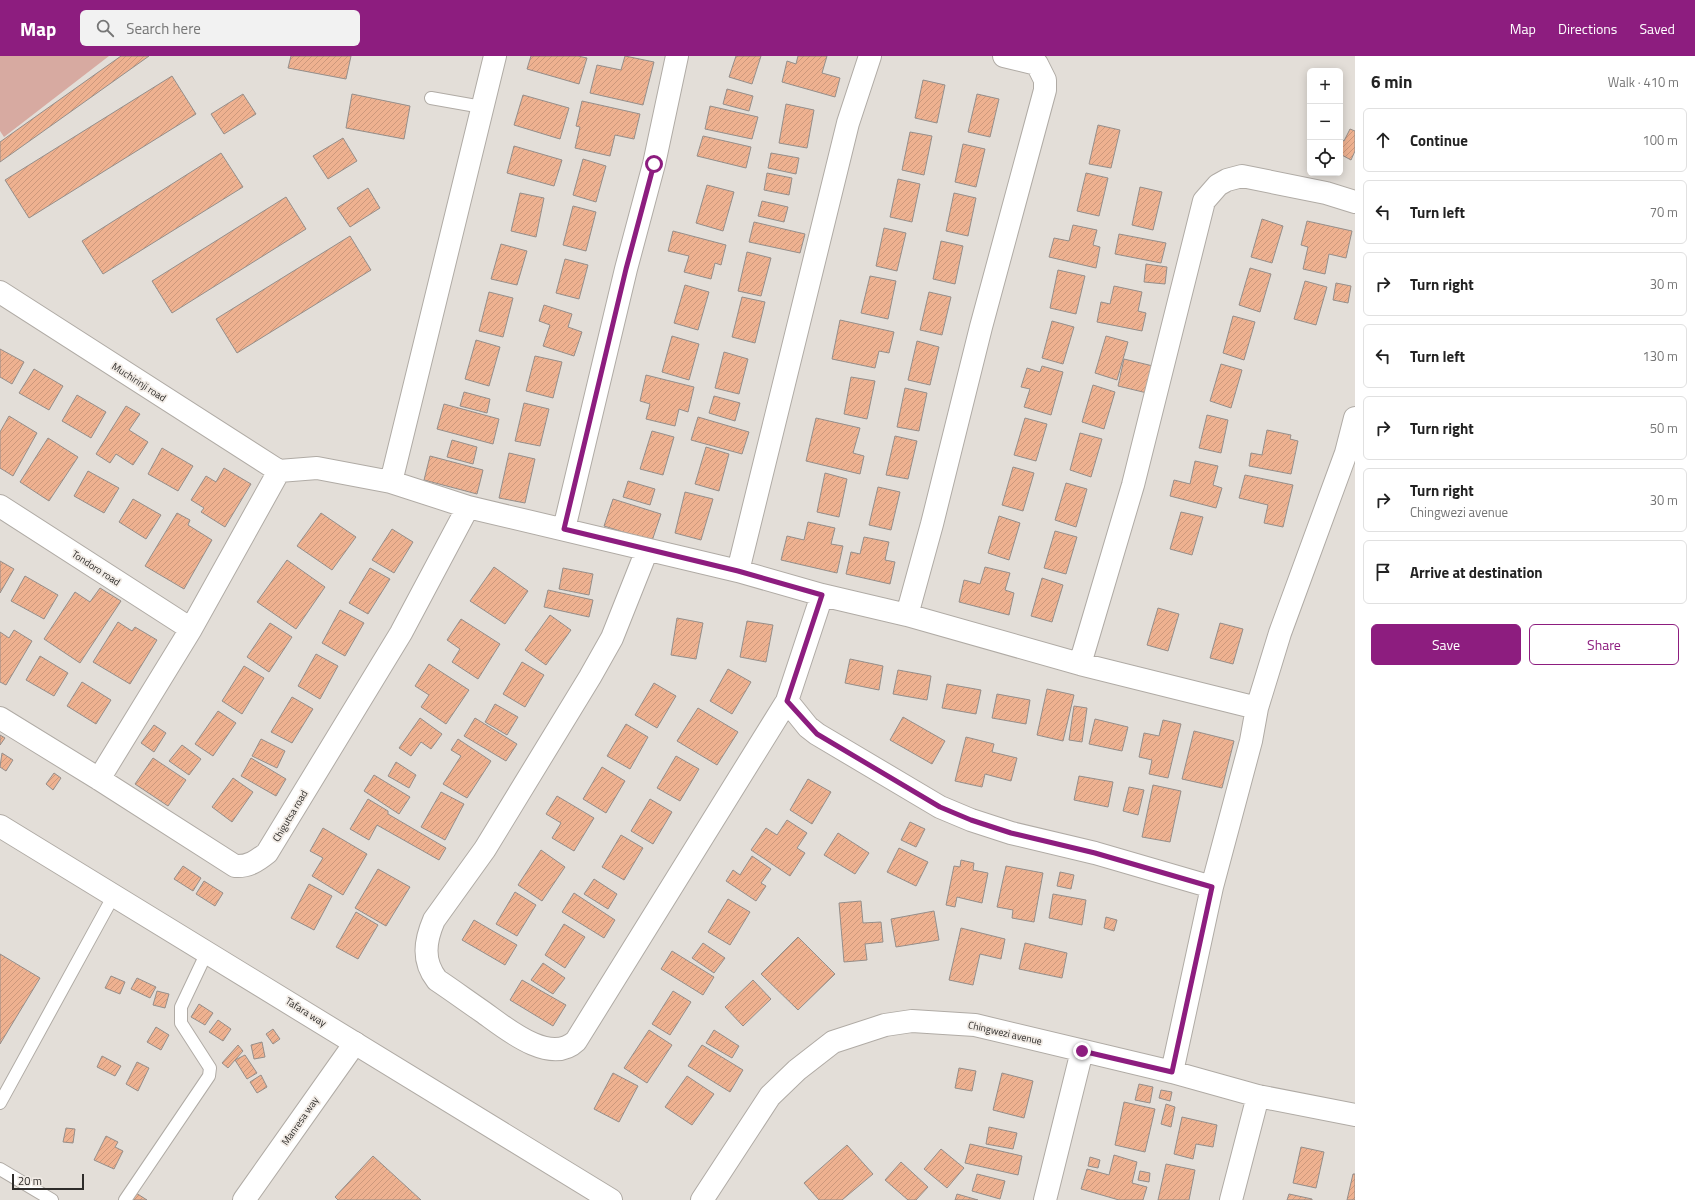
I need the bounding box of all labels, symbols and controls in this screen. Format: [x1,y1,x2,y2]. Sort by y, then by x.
search box [80,10,360,46]
text: Map [20,14,56,43]
icon: search [94,17,116,39]
text: Search here [126,17,201,40]
text: Map [1510,18,1536,39]
text: Directions [1558,18,1617,39]
text: Saved [1639,18,1675,39]
map controls [1307,68,1343,176]
button: + [1307,68,1343,104]
text: 6 min [1371,69,1412,95]
text: Walk · 410 m [1608,72,1679,92]
button: − [1307,104,1343,140]
icon: ahead [1372,129,1394,151]
text: Continue [1410,129,1468,152]
text: 100 m [1642,130,1678,150]
button: locate [1307,140,1343,176]
route start [645,155,663,173]
icon: left [1372,201,1394,223]
text: Turn left [1410,201,1465,224]
text: 70 m [1650,202,1678,222]
icon: right [1372,273,1394,295]
text: Turn right [1410,273,1474,296]
text: 30 m [1650,274,1678,294]
icon: left [1372,345,1394,367]
text: Turn left [1410,345,1465,368]
text: 130 m [1642,346,1678,366]
street label: Muchirinji road [109,359,169,405]
icon: right [1372,417,1394,439]
text: Turn right [1410,417,1474,440]
text: 50 m [1650,418,1678,438]
text: Turn right [1410,479,1474,502]
icon: right [1372,489,1394,511]
text: 30 m [1650,490,1678,510]
text: Chingwezi avenue [1410,502,1508,522]
street label: Tondoro road [69,547,123,589]
icon: arrive [1372,561,1394,583]
text: Arrive at destination [1410,561,1543,584]
button: Save [1371,624,1521,665]
button: Share [1529,624,1679,665]
street label: Chigutsa road [269,787,311,845]
street label: Tafara way [283,994,330,1031]
street label: Chingwezi avenue [967,1017,1043,1049]
route end [1073,1042,1091,1060]
street label: Manresa way [278,1093,322,1148]
scale bar [12,1172,84,1191]
text: 20 m [18,1173,42,1189]

